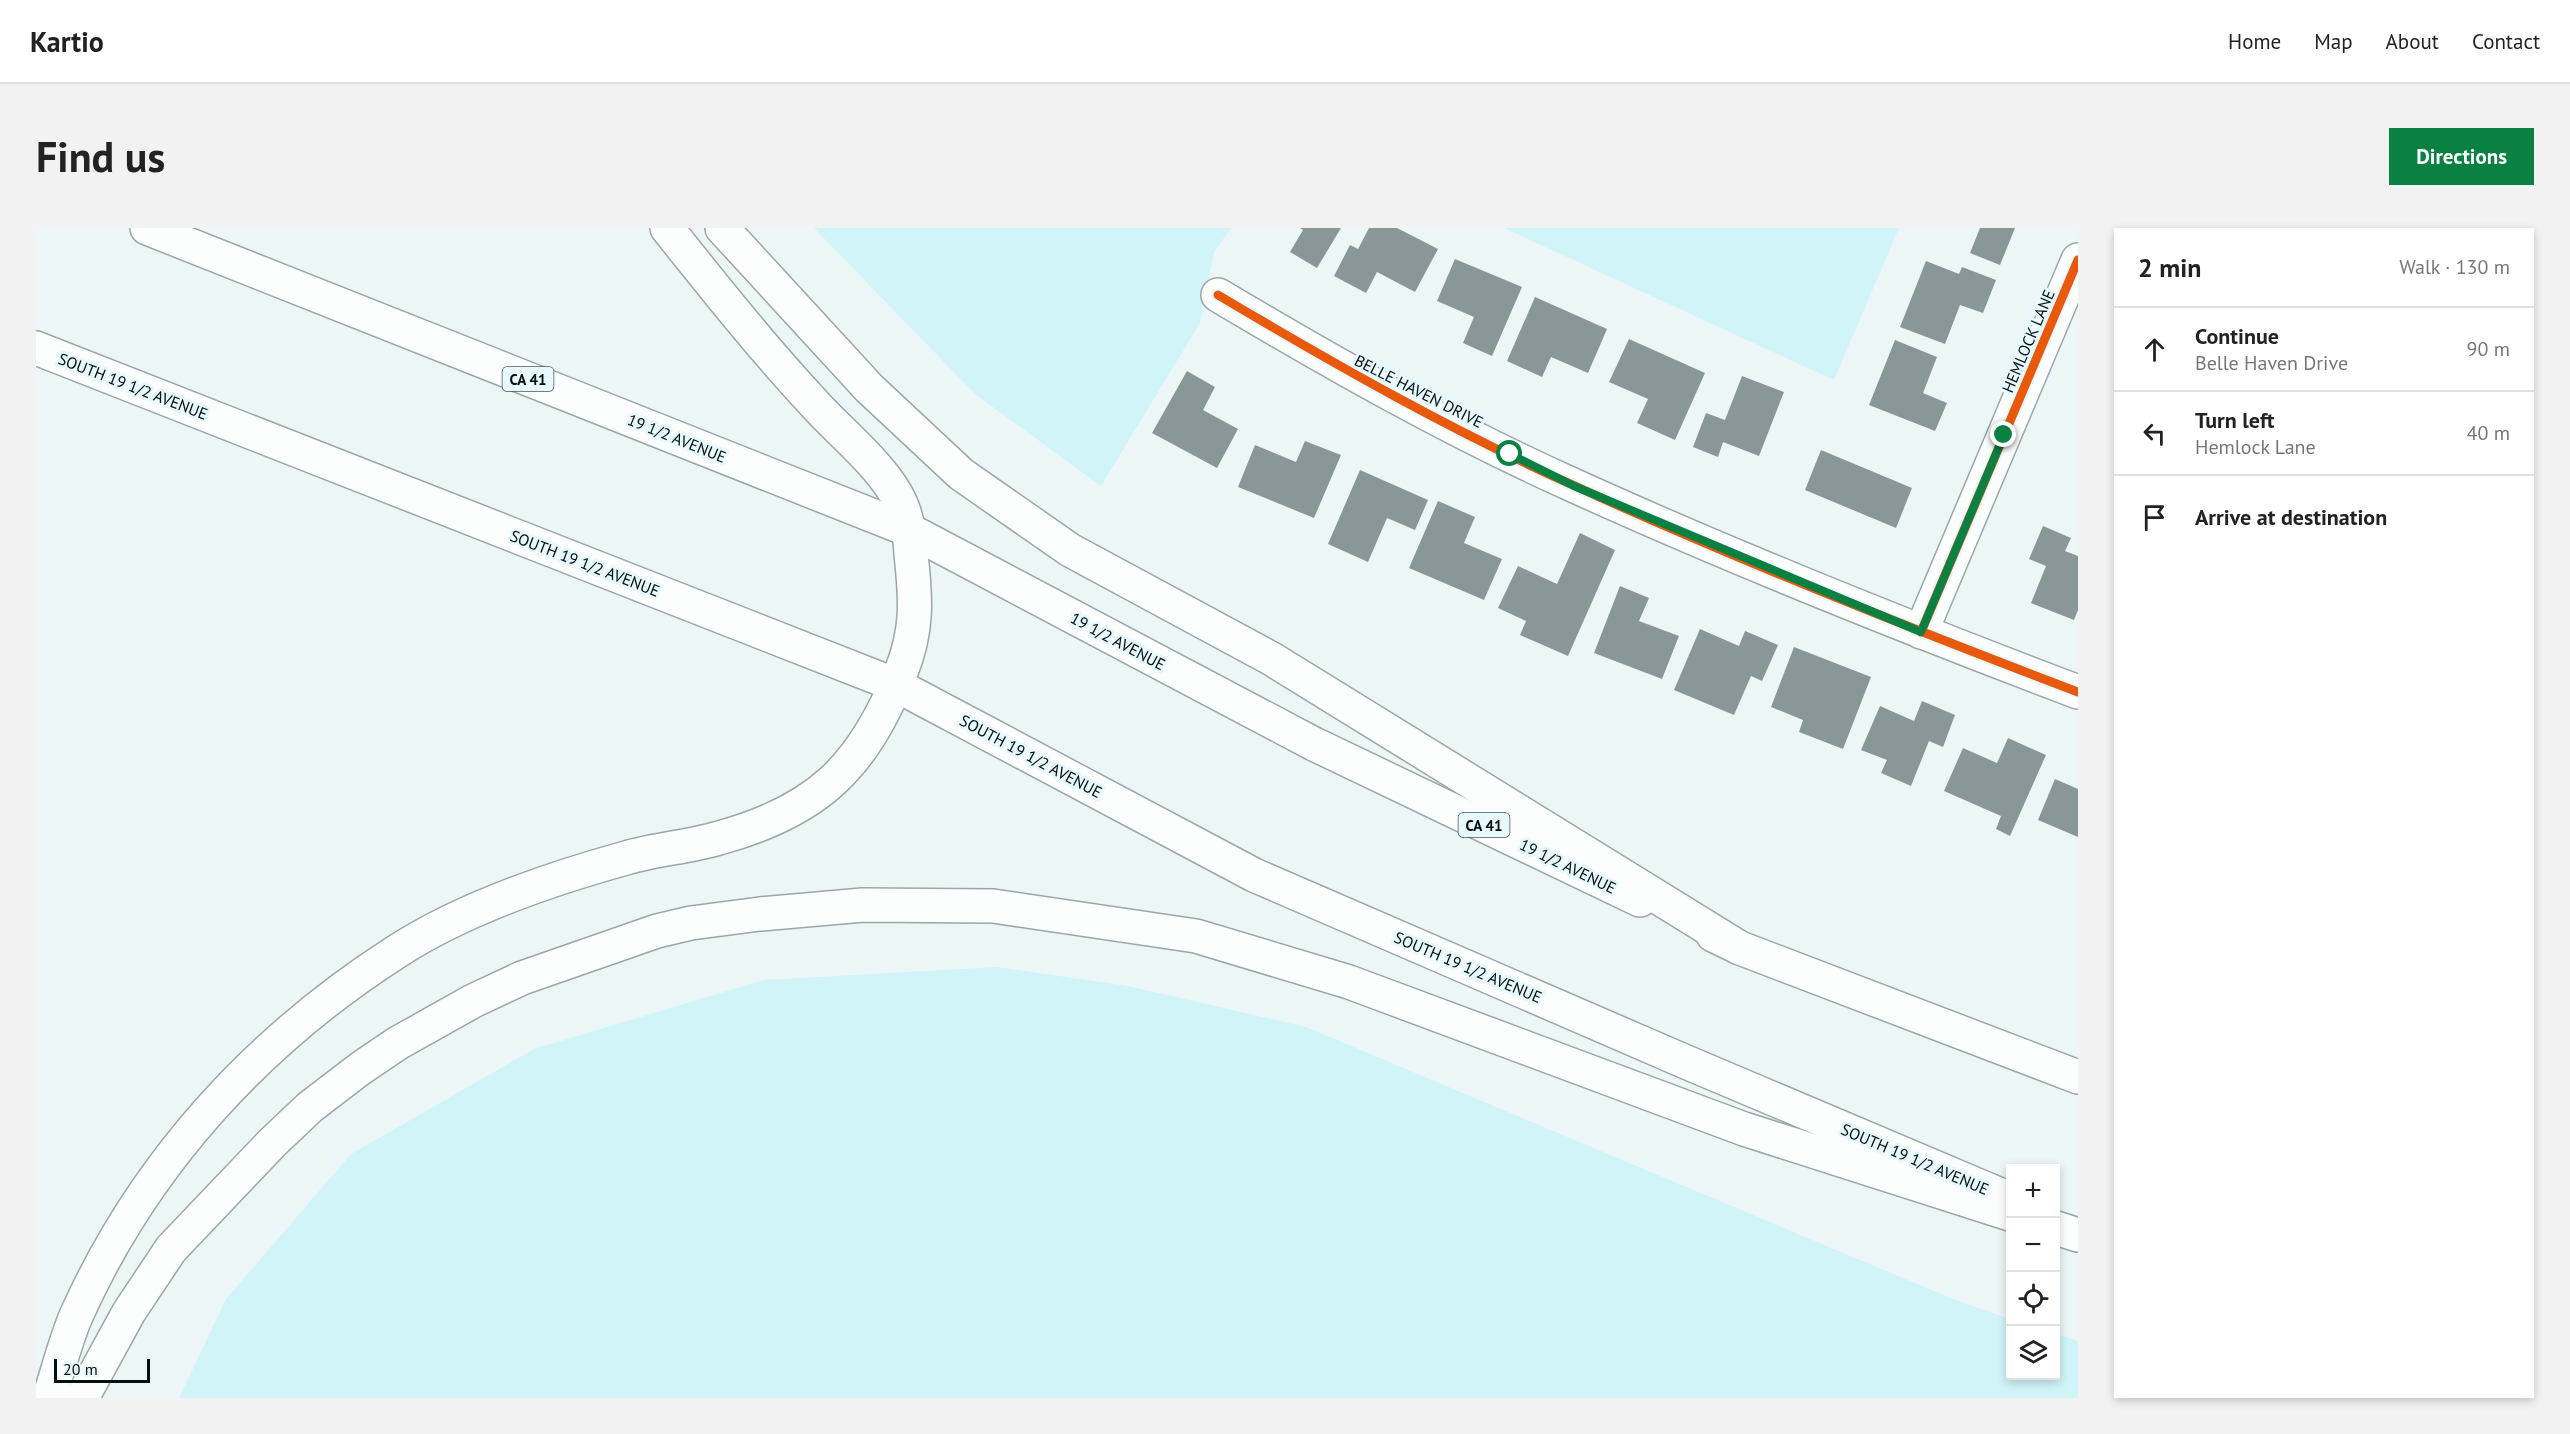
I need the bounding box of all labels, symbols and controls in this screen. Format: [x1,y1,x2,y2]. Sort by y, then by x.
text: Kartio [30,23,104,60]
text: Home [2228,28,2281,55]
text: Map [2314,28,2353,55]
text: About [2386,28,2439,55]
text: Contact [2472,28,2540,55]
button: Directions [2389,128,2534,185]
text: Find us [36,129,165,184]
text: 2 min [2138,251,2201,284]
text: Walk · 130 m [2399,254,2510,280]
street label: HEMLOCK LANE [1997,287,2059,395]
text: Continue [2195,322,2279,350]
icon: ahead [2138,333,2171,366]
text: 90 m [2467,336,2510,362]
street label: SOUTH 19 1/2 AVENUE [55,348,211,424]
street label: BELLE HAVEN DRIVE [1351,350,1487,432]
text: Belle Haven Drive [2195,350,2348,376]
road number: CA 41 [502,367,554,391]
text: Turn left [2195,406,2275,434]
street label: 19 1/2 AVENUE [625,409,729,467]
icon: left [2138,417,2171,450]
text: 40 m [2467,420,2510,446]
route end [1990,421,2016,447]
text: Hemlock Lane [2195,434,2316,460]
route start [1496,440,1522,466]
icon: arrive [2138,501,2171,534]
text: Arrive at destination [2195,503,2387,531]
street label: SOUTH 19 1/2 AVENUE [507,525,663,601]
street label: 19 1/2 AVENUE [1067,608,1169,674]
street label: SOUTH 19 1/2 AVENUE [956,710,1106,802]
road number: CA 41 [1458,813,1510,837]
street label: 19 1/2 AVENUE [1517,834,1619,898]
street label: SOUTH 19 1/2 AVENUE [1391,927,1545,1007]
street label: SOUTH 19 1/2 AVENUE [1838,1119,1992,1199]
map controls [2006,1164,2060,1380]
button: + [2006,1164,2060,1218]
button: − [2006,1218,2060,1272]
button: locate [2006,1272,2060,1326]
button: layers [2006,1326,2060,1380]
scale bar [54,1356,150,1384]
text: 20 m [63,1359,98,1379]

